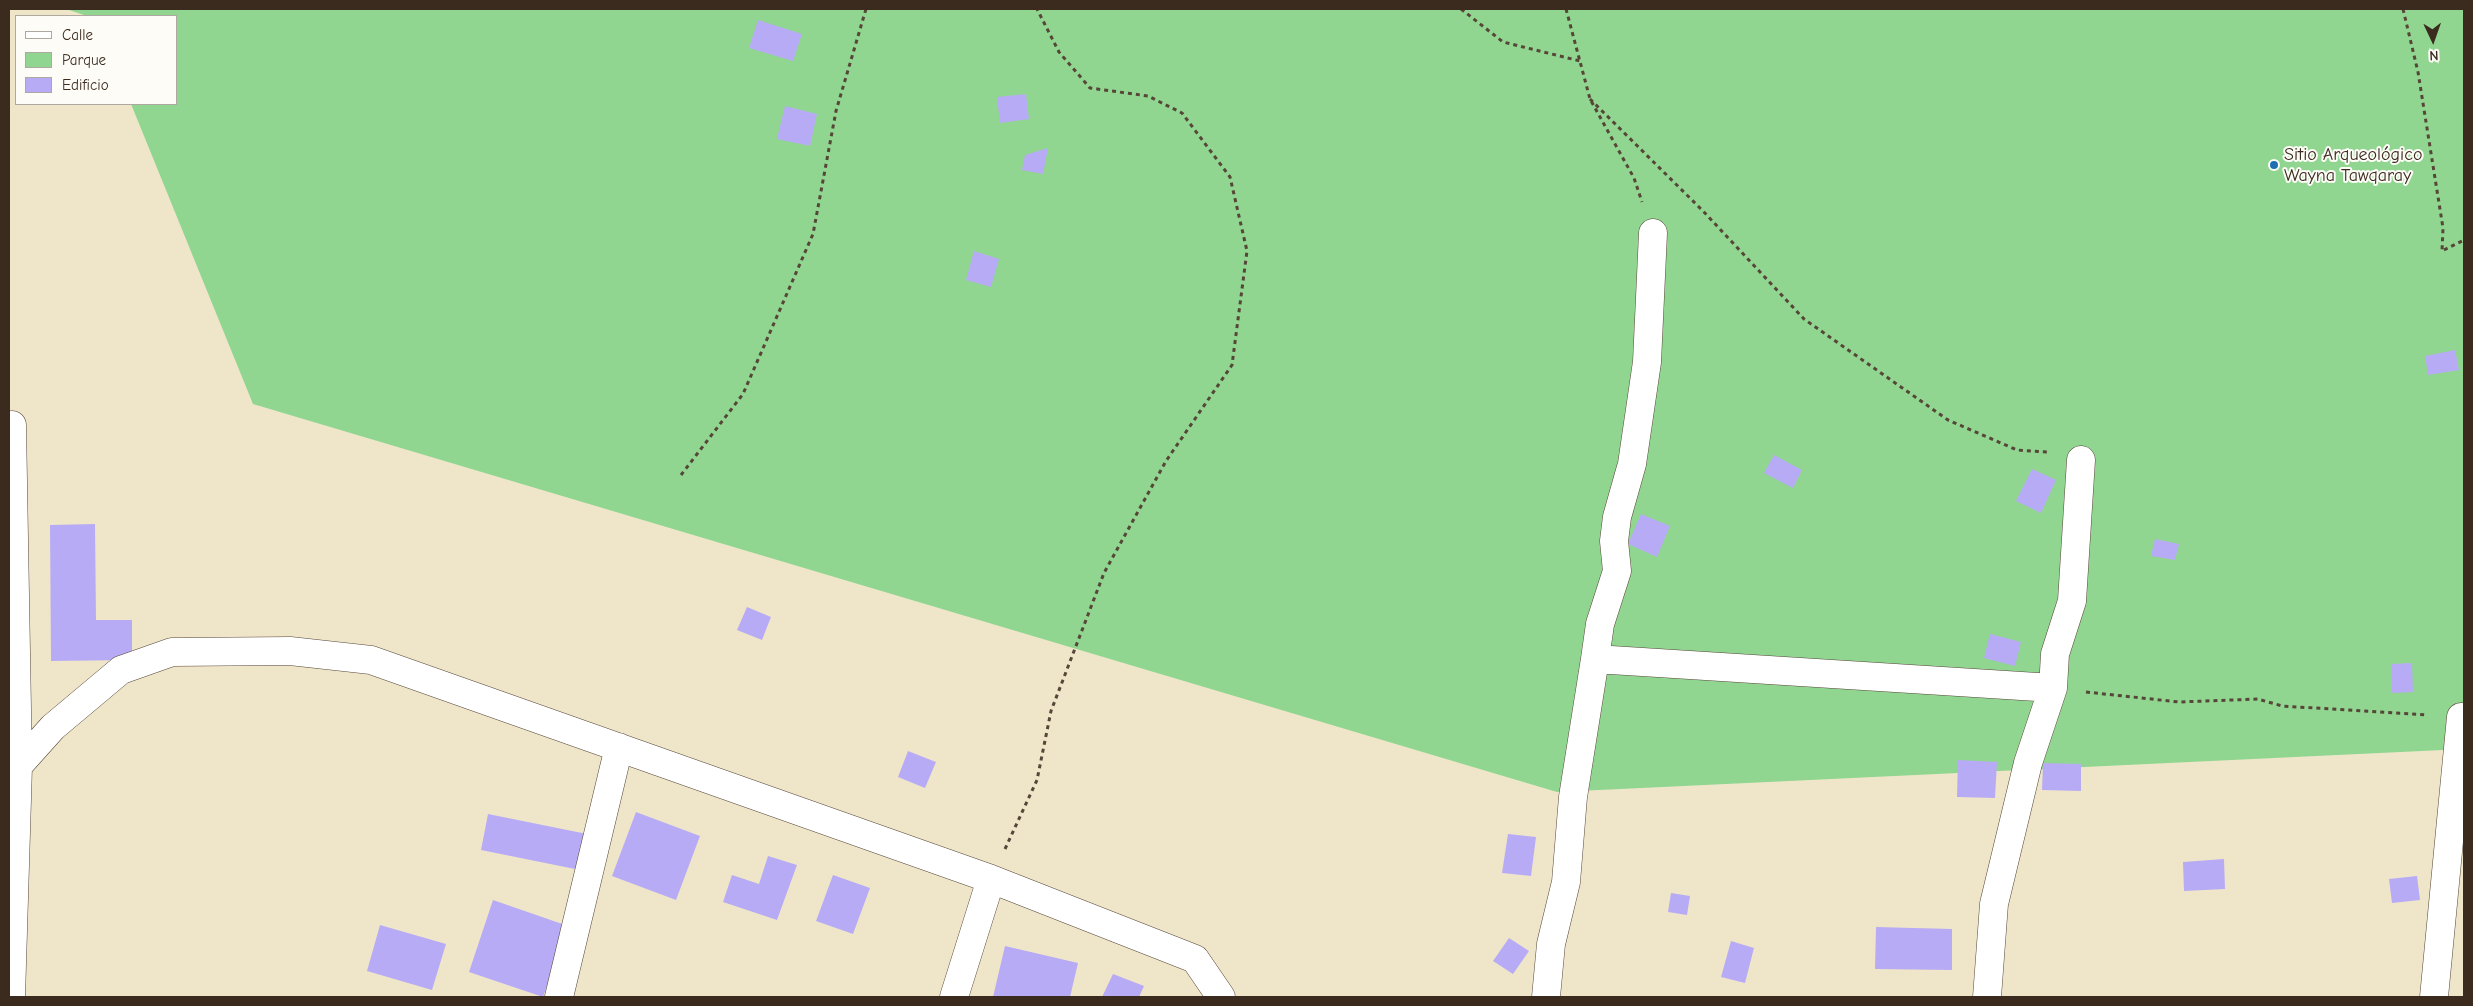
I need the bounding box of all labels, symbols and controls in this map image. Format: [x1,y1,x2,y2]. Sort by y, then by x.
legend [15,15,178,105]
north arrow [2408,15,2458,65]
text: Calle [62,26,93,44]
text: N [2429,47,2439,64]
text: Parque [62,51,106,69]
text: Edificio [62,76,109,94]
place label: Sitio Arqueológico Wayna Tawqaray [2284,144,2422,186]
marker: Sitio Arqueológico Wayna Tawqaray [2268,159,2280,171]

